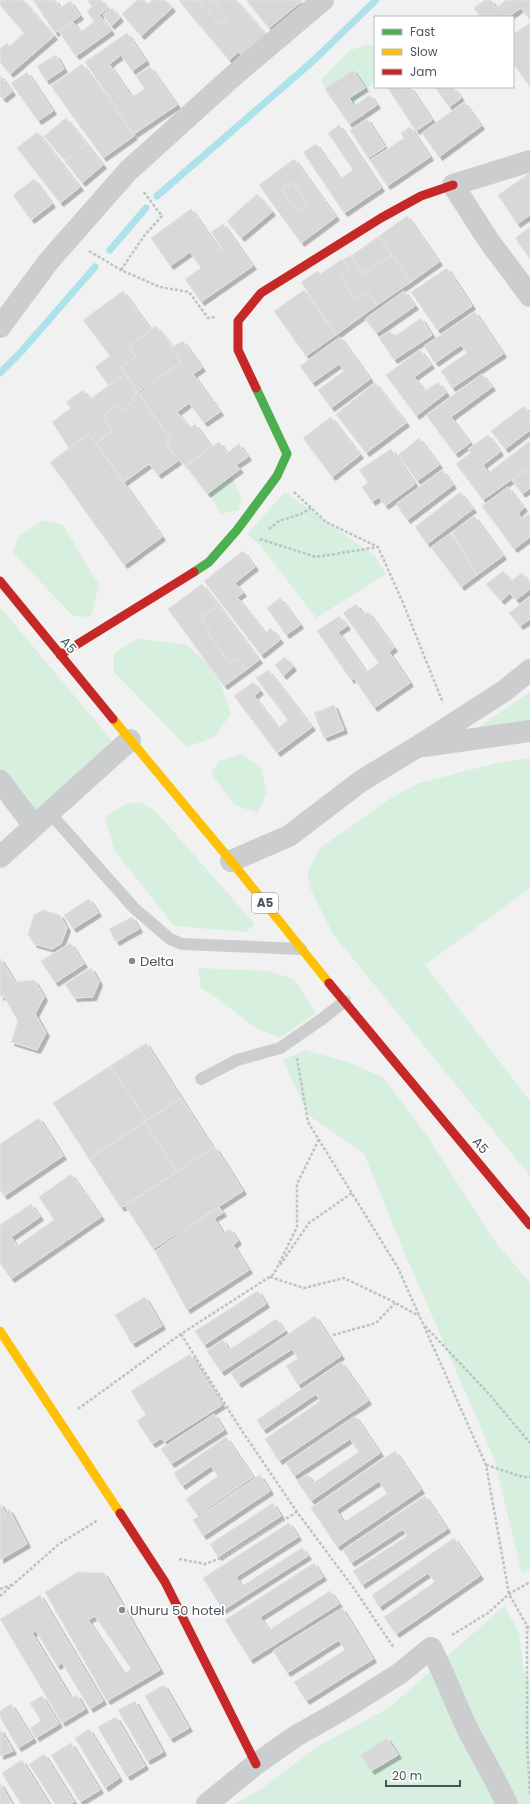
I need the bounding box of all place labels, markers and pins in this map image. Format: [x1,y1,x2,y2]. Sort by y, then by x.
place label: Delta [140,952,174,971]
marker: Delta [127,956,137,966]
place label: Uhuru 50 hotel [130,1601,224,1620]
marker: Uhuru 50 hotel [117,1605,127,1615]

